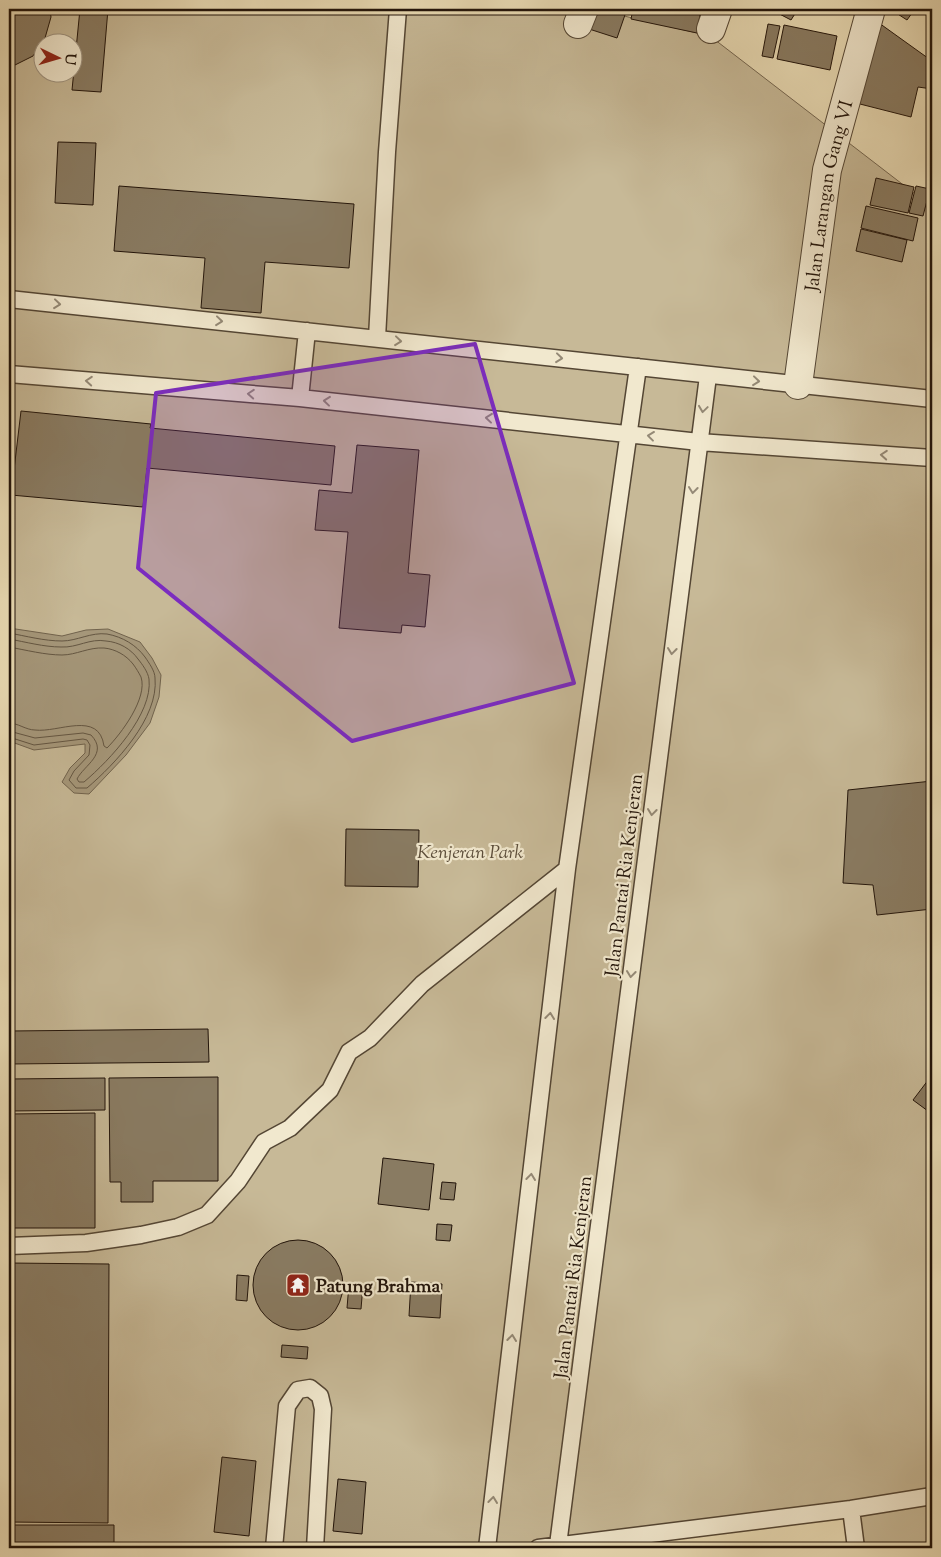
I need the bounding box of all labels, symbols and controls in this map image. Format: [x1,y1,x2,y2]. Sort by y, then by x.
north arrow [32,32,82,82]
text: U [58,52,79,66]
street label: Jalan Larangan Gang VI [800,97,861,294]
one-way arrow [54,298,62,309]
one-way arrow [215,315,223,326]
one-way arrow [394,335,402,346]
one-way arrow [556,352,564,363]
one-way arrow [753,375,761,386]
one-way arrow [85,376,93,387]
one-way arrow [247,389,255,400]
one-way arrow [323,396,331,407]
one-way arrow [699,404,709,413]
one-way arrow [485,413,493,424]
one-way arrow [646,431,654,442]
one-way arrow [879,450,887,461]
one-way arrow [688,486,699,494]
one-way arrow [667,648,678,656]
street label: Jalan Pantai Ria Kenjeran [600,772,651,979]
one-way arrow [647,808,657,817]
park label: Kenjeran Park [417,840,523,867]
one-way arrow [626,970,637,978]
one-way arrow [544,1011,555,1019]
one-way arrow [525,1173,536,1181]
street label: Jalan Pantai Ria Kenjeran [549,1174,600,1381]
temple icon: Patung Brahma [285,1272,311,1298]
place label: Patung Brahma [316,1274,441,1301]
one-way arrow [506,1334,517,1342]
one-way arrow [487,1496,498,1504]

